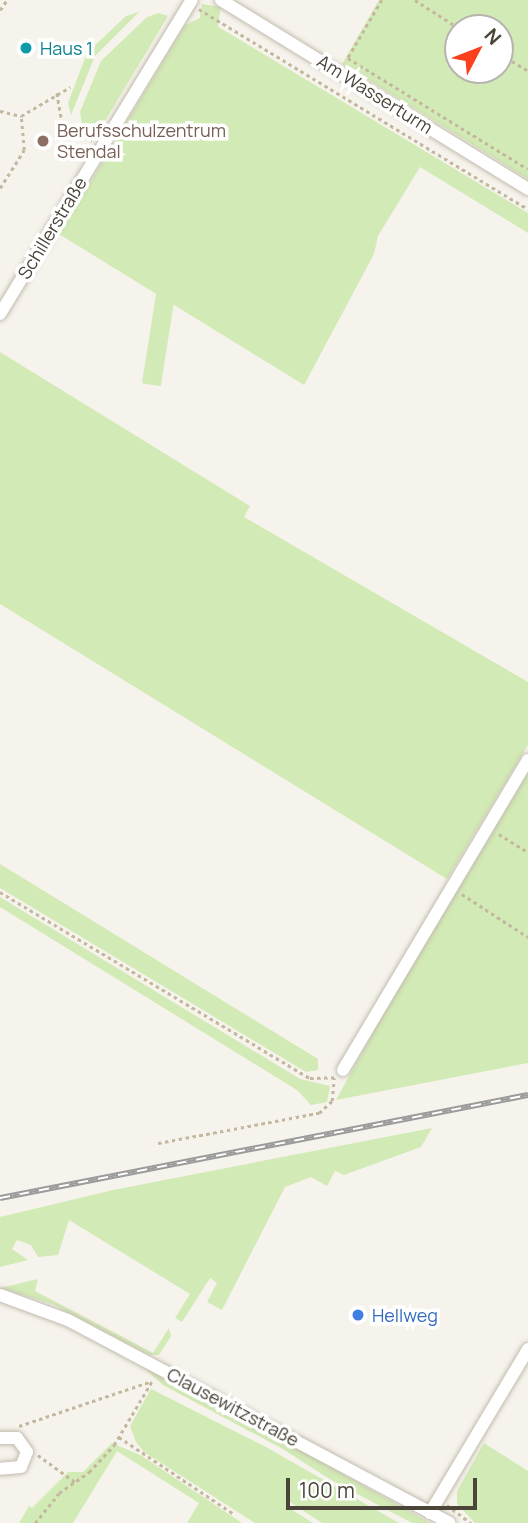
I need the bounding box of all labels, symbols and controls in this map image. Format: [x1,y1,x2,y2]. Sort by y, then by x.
north arrow [444,14,514,84]
text: N [479,23,507,50]
place label: Haus 1 [40,37,93,59]
marker: Haus 1 [18,40,34,56]
street label: Am Wasserturm [313,50,437,138]
place label: Berufsschulzentrum Stendal [57,120,226,162]
marker: Berufsschulzentrum Stendal [35,133,51,149]
street label: Schillerstraße [13,173,91,283]
place label: Hellweg [372,1304,438,1326]
marker: Hellweg [350,1307,366,1323]
street label: Clausewitzstraße [163,1363,303,1451]
scale bar [290,1464,481,1508]
text: 100 m [299,1476,355,1504]

